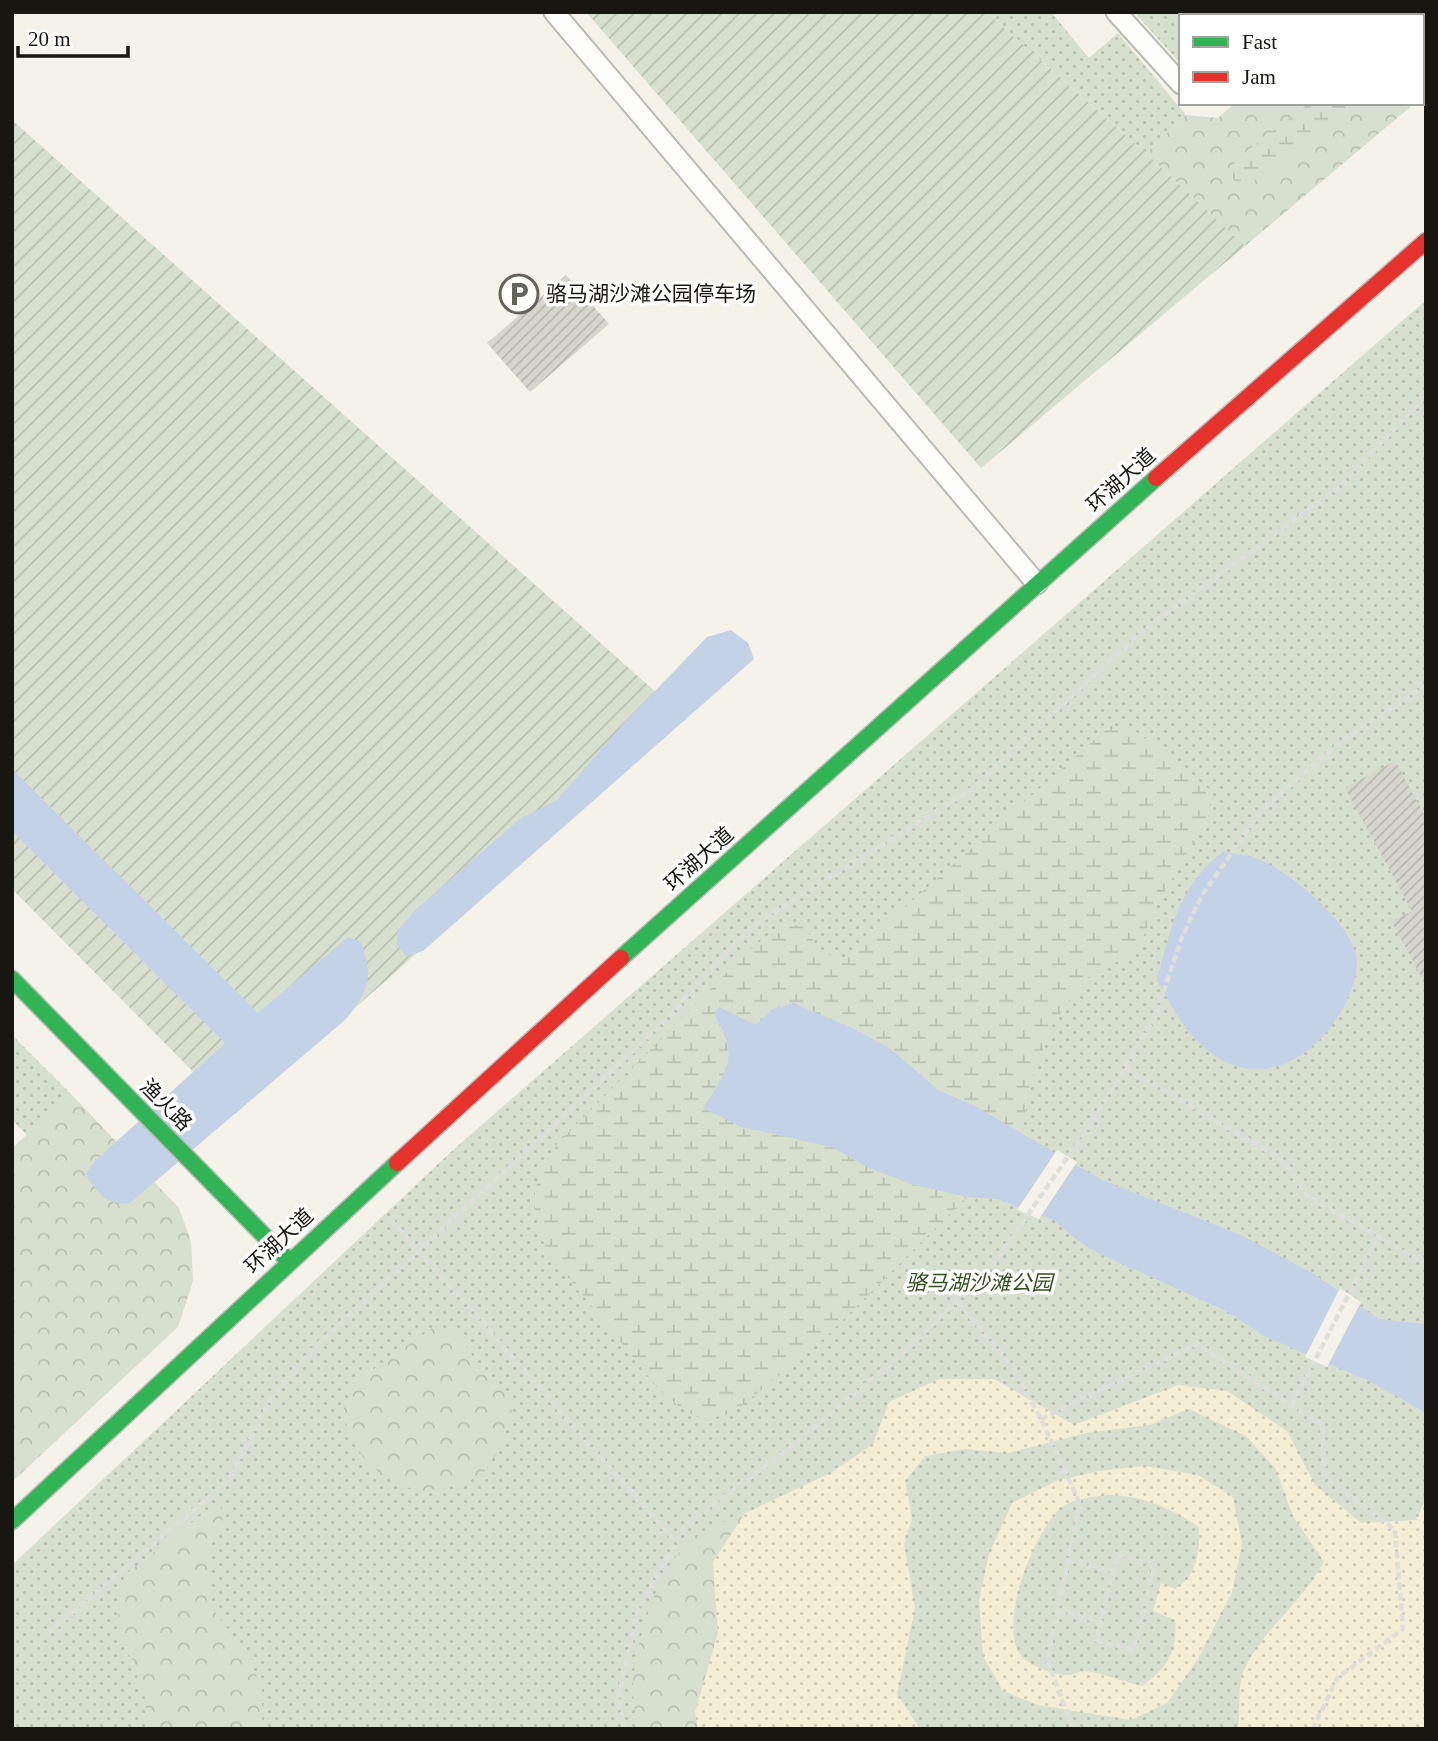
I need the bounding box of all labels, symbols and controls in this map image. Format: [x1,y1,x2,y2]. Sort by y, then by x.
scale bar [18,14,128,58]
legend [1179,14,1424,105]
text: 20 m [28,27,71,51]
text: Fast [1242,30,1277,54]
text: Jam [1242,65,1276,89]
parking icon: 骆马湖沙滩公园停车场 [498,273,540,315]
place label: 骆马湖沙滩公园停车场 [546,282,756,306]
street label: 环湖大道 [1082,443,1160,517]
street label: 环湖大道 [660,822,738,896]
street label: 渔火路 [135,1074,197,1136]
street label: 环湖大道 [240,1204,318,1278]
park label: 骆马湖沙滩公园 [906,1271,1055,1295]

